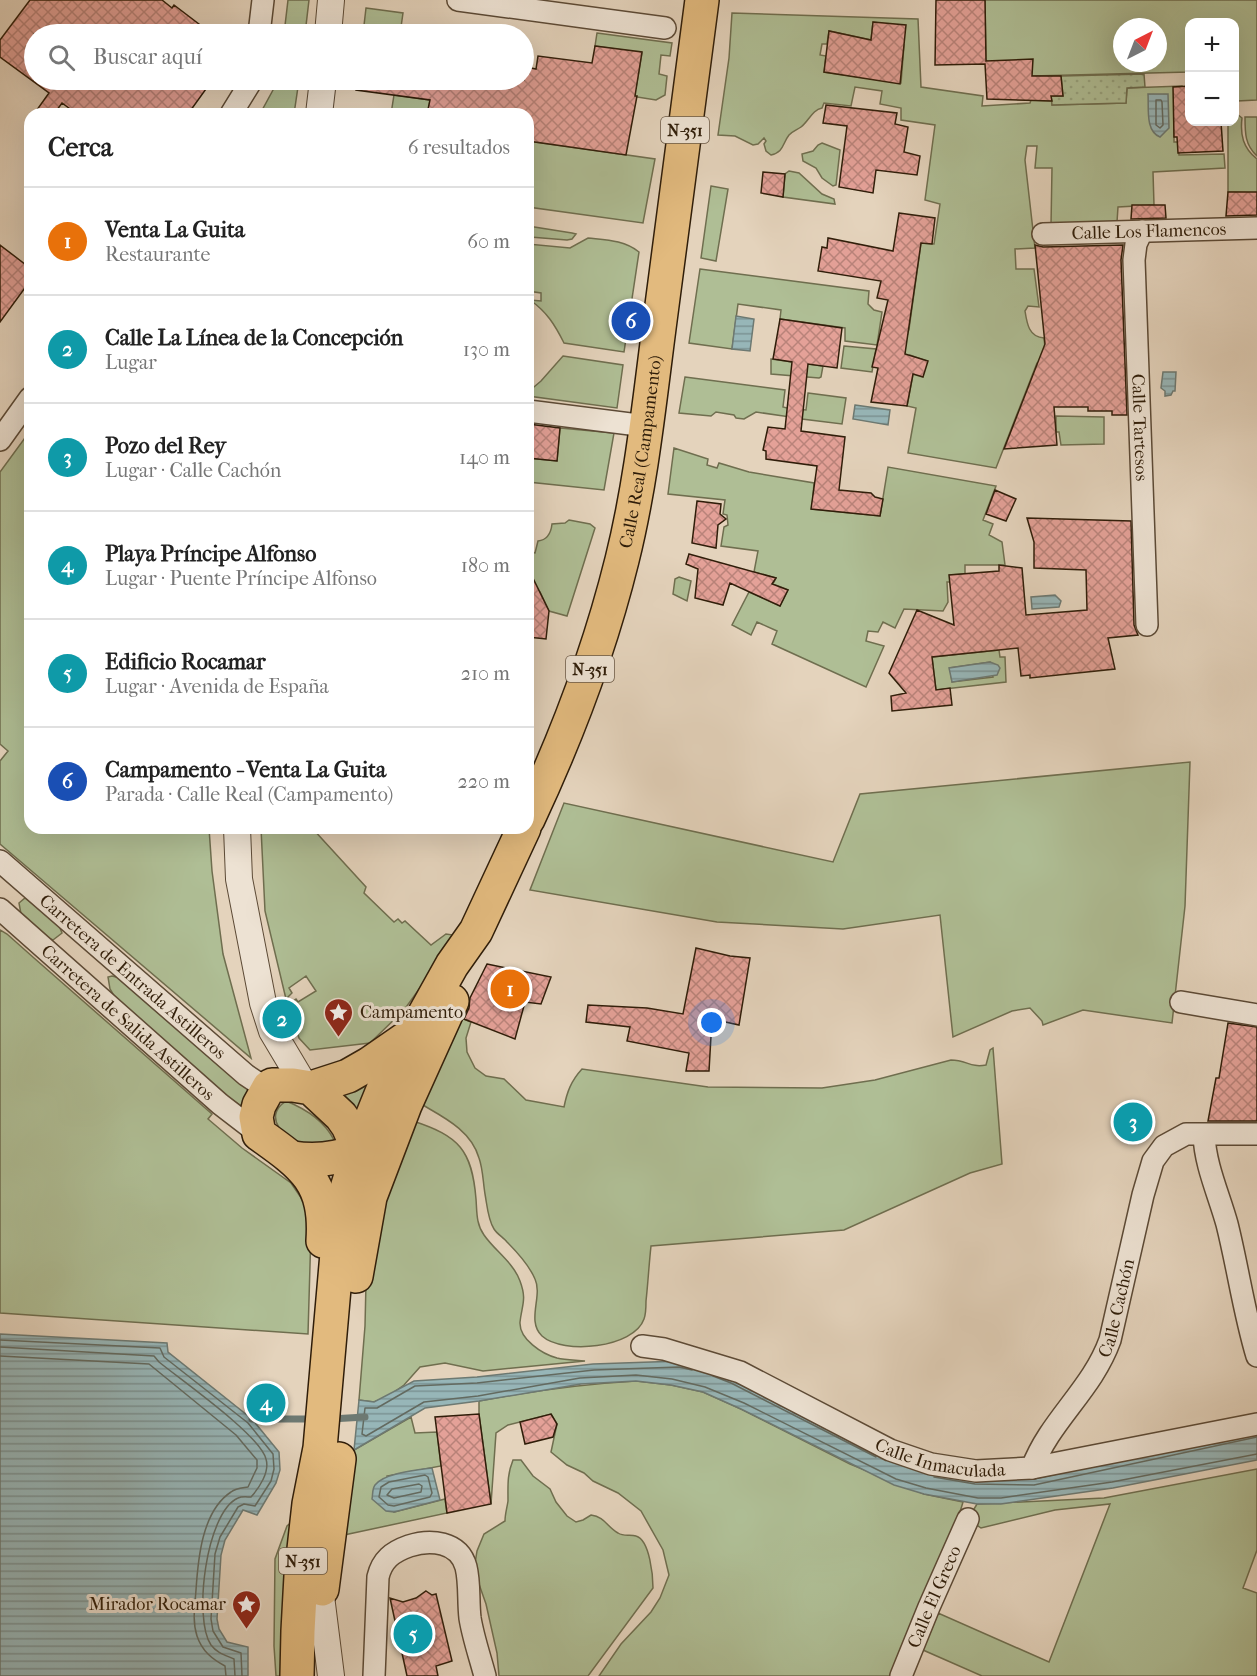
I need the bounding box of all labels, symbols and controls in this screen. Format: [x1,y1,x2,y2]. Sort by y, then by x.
north arrow [1113,18,1167,72]
map controls [1185,18,1239,126]
button: + [1185,18,1239,72]
search box [24,24,534,90]
icon: search [45,41,78,74]
text: Buscar aquí [93,44,202,70]
button: − [1185,72,1239,126]
road number: N-351 [661,117,709,143]
text: Cerca [48,132,113,163]
text: 6 resultados [408,136,510,159]
text: Venta La Guita [105,217,245,243]
street label: Calle Los Flamencos [1071,218,1227,244]
text: 1 [64,230,71,253]
text: 60 m [467,230,510,253]
text: Restaurante [105,243,210,266]
pin: 6 [612,298,650,344]
text: Calle La Línea de la Concepción [105,325,403,351]
text: 2 [62,338,73,361]
text: 130 m [463,338,510,361]
text: Lugar [105,351,157,374]
street label: Calle Real (Campamento) [615,354,666,550]
street label: Calle Tartesos [1128,373,1152,482]
text: Pozo del Rey [105,433,226,459]
text: 3 [63,446,72,469]
text: 140 m [459,446,510,469]
text: Lugar · Calle Cachón [105,459,281,482]
text: Playa Príncipe Alfonso [105,541,316,567]
text: 4 [62,554,73,577]
text: 180 m [461,554,510,577]
text: Lugar · Puente Príncipe Alfonso [105,567,377,590]
text: Edificio Rocamar [105,649,266,675]
road number: N-351 [566,656,614,682]
text: 5 [63,662,72,685]
text: 210 m [461,662,510,685]
text: Lugar · Avenida de España [105,675,329,698]
text: Campamento - Venta La Guita [105,757,386,783]
text: 6 [62,770,73,793]
text: 220 m [457,770,510,793]
text: Parada · Calle Real (Campamento) [105,783,393,806]
street label: Carretera de Entrada Astilleros [35,890,231,1064]
street label: Carretera de Salida Astilleros [37,940,219,1105]
pin: 1 [490,966,530,1012]
pin: 2 [262,996,302,1042]
place icon: Campamento [323,996,355,1038]
place label: Campamento [360,1002,463,1023]
your location [697,1008,726,1037]
pin: 3 [1114,1100,1152,1144]
street label: Calle Cachón [1093,1256,1139,1361]
pin: 4 [246,1380,286,1426]
street label: Calle Inmaculada [872,1434,1006,1482]
street label: Calle El Greco [903,1542,965,1651]
road number: N-351 [279,1548,327,1574]
place icon: Mirador Rocamar [231,1588,263,1630]
place label: Mirador Rocamar [89,1594,226,1615]
pin: 5 [394,1612,432,1656]

